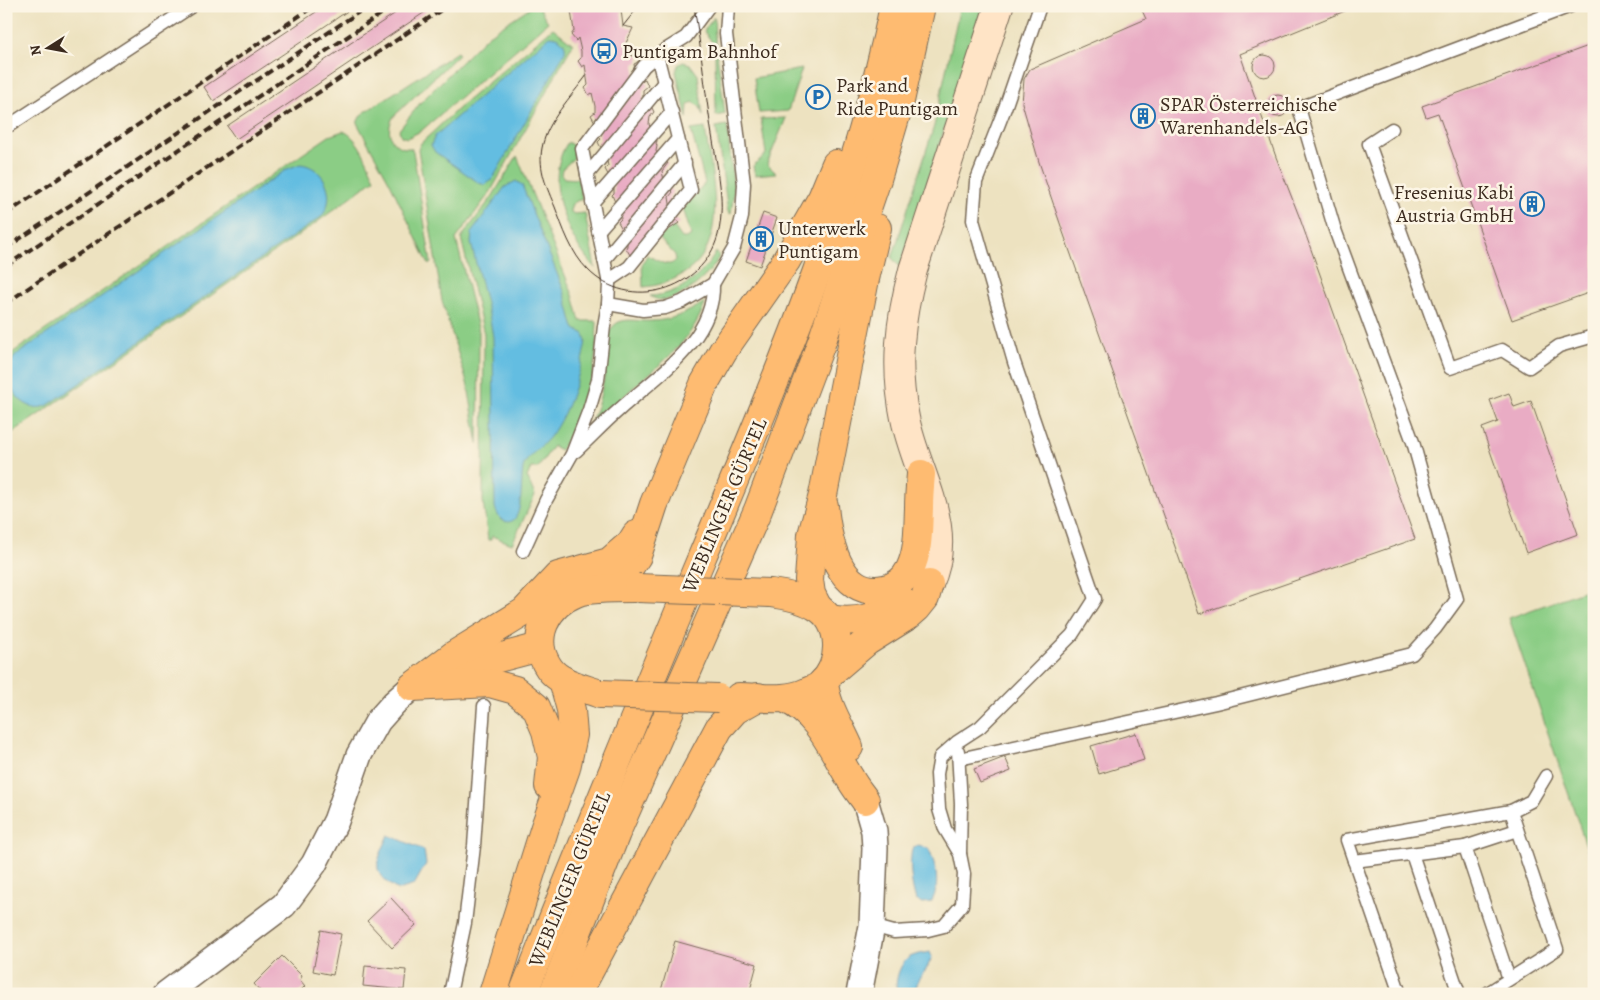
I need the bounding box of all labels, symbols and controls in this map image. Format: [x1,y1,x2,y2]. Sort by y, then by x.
north arrow [22,22,72,72]
bus stop icon: Puntigam Bahnhof [591,38,617,64]
place label: Puntigam Bahnhof [622,38,780,65]
text: N [25,44,46,57]
place label: Park and Ride Puntigam [836,72,958,122]
parking icon: Park and Ride Puntigam [805,84,831,110]
place label: SPAR Österreichische Warenhandels-AG [1159,91,1337,141]
building icon: SPAR Österreichische Warenhandels-AG [1130,103,1156,129]
place label: Fresenius Kabi Austria GmbH [1394,179,1514,229]
building icon: Fresenius Kabi Austria GmbH [1519,191,1545,217]
place label: Unterwerk Puntigam [778,215,866,265]
building icon: Unterwerk Puntigam [748,226,774,252]
street label: WEBLINGER GÜRTEL [675,413,774,598]
street label: WEBLINGER GÜRTEL [522,787,617,972]

